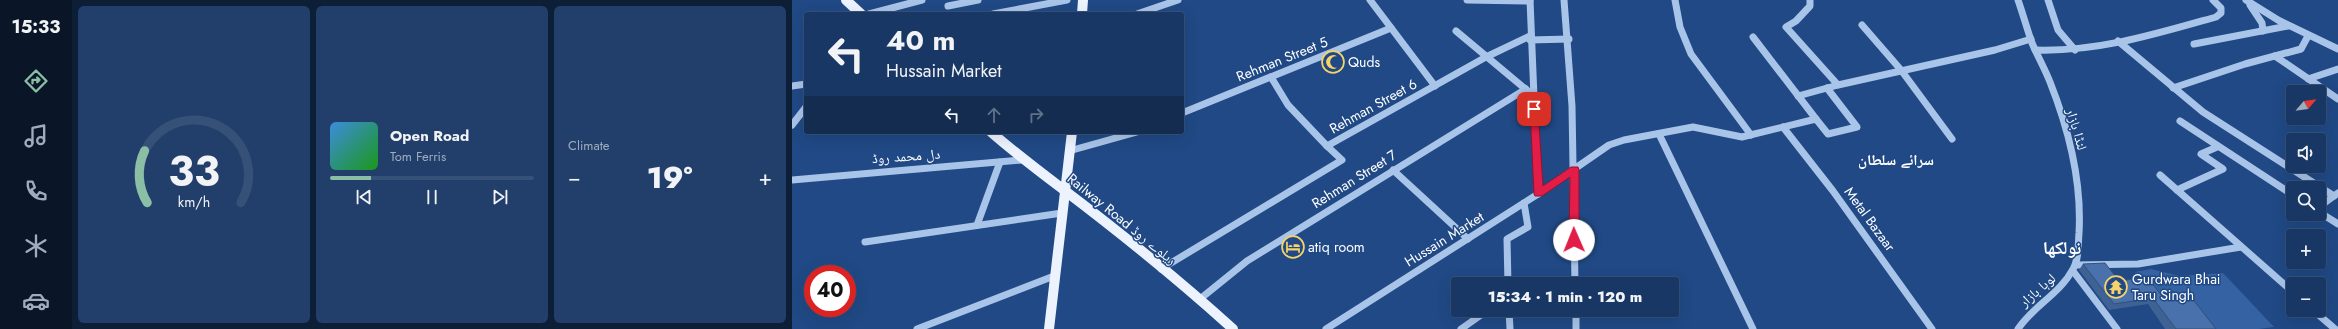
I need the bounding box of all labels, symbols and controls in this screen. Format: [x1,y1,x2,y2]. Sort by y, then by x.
text: 15:33 [12,14,60,40]
text: 40 m [886,20,955,61]
icon: left [820,28,872,80]
street label: Rehman Street 5 [1233,32,1331,86]
mosque icon: Quds [1320,49,1346,75]
place label: Quds [1348,52,1380,72]
text: Hussain Market [886,58,1002,84]
icon: directions [22,67,50,95]
street label: Rehman Street 6 [1326,74,1420,138]
north arrow [2286,85,2326,125]
map controls [2286,85,2326,317]
pin [1517,92,1551,126]
icon: arrive [1523,98,1545,120]
icon: left [941,104,963,126]
icon: ahead [983,104,1005,126]
icon: right [1025,104,1047,126]
street label: لنڈا بازار [2061,105,2093,152]
icon: music [22,122,50,150]
text: Open Road [390,125,469,147]
button: sound [2286,133,2326,173]
text: Climate [568,136,609,155]
text: 33 [168,140,220,201]
street label: دل محمد روڈ [871,144,941,168]
street label: Rehman Street 7 [1308,145,1401,213]
text: Tom Ferris [390,147,446,166]
district label: سرائے سلطان [1858,149,1934,171]
text: 19° [647,156,693,199]
text: − [568,161,581,193]
text: + [758,161,772,193]
street label: Railway Road ریلوے روڈ [1063,169,1181,269]
icon: phone [22,177,50,205]
button: search [2286,181,2326,221]
street label: Metal Bazaar [1840,183,1900,256]
icon: previous [353,186,375,208]
icon: pause [421,186,443,208]
icon: next [489,186,511,208]
text: km/h [178,191,210,211]
street label: Hussain Market [1401,206,1488,271]
position arrow [1553,219,1595,261]
button: + [2286,229,2326,269]
icon: climate [22,232,50,260]
hotel icon: atiq room [1280,234,1306,260]
district label: نولکھا [2043,235,2081,261]
place label: atiq room [1308,237,1365,257]
speed limit sign: 40 [804,265,856,317]
street label: لوہا بازار [2014,268,2060,312]
place label: Gurdwara Bhai Taru Singh [2132,269,2221,305]
temple icon: Gurdwara Bhai Taru Singh [2103,274,2129,300]
button: − [2286,277,2326,317]
text: 15:34 · 1 min · 120 m [1488,286,1642,308]
icon: car [22,287,50,315]

